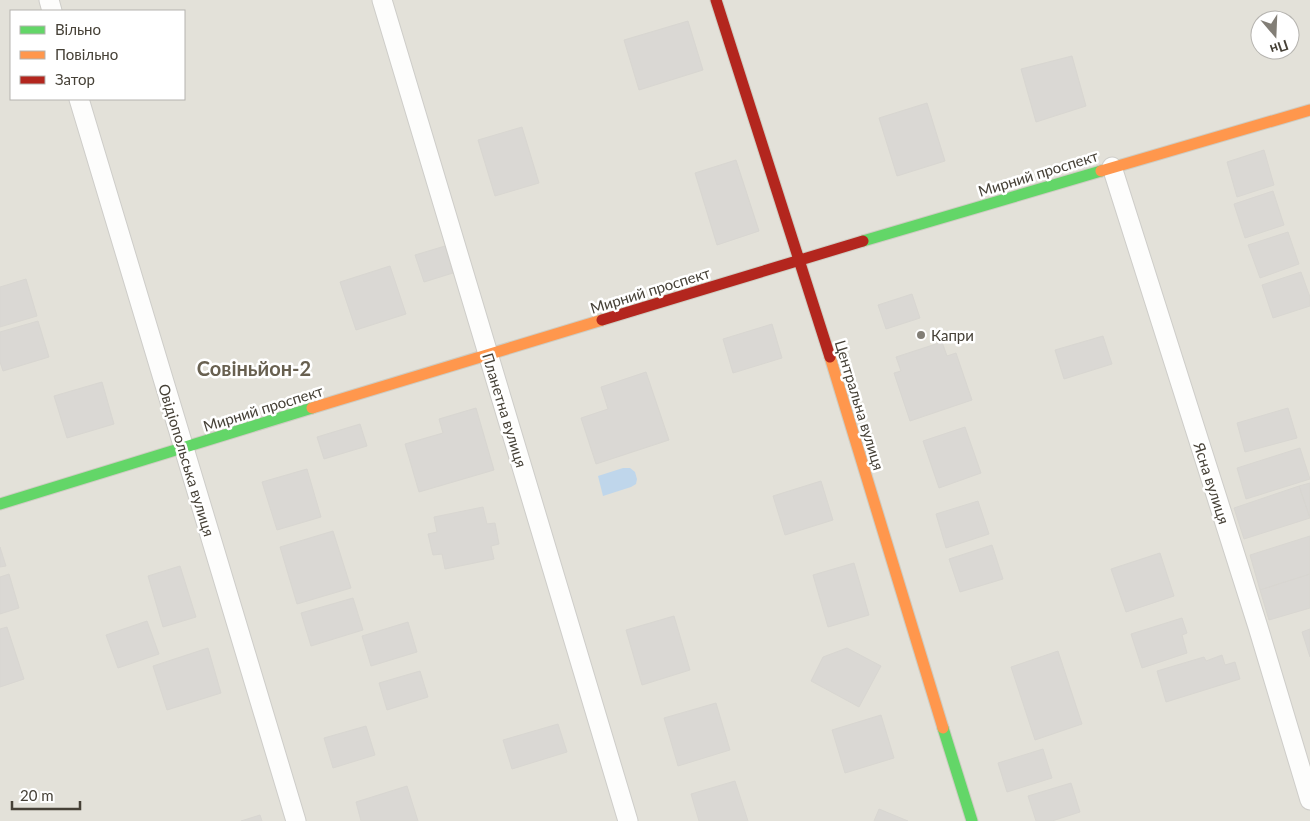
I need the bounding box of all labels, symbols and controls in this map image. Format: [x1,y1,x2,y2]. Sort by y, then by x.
legend [10,10,185,100]
north arrow [1250,10,1300,60]
text: Вільно [55,20,101,38]
text: Пн [1268,37,1291,59]
text: Повільно [55,45,118,63]
text: Затор [55,70,95,88]
street label: Мирний проспект [976,146,1101,200]
street label: Мирний проспект [588,263,713,317]
place label: Капри [931,326,974,344]
marker: Капри [915,329,927,341]
street label: Центральна вулиця [832,338,888,472]
street label: Планетна вулиця [479,351,531,469]
district label: Совіньйон-2 [197,356,311,380]
street label: Мирний проспект [201,381,326,435]
street label: Овідіопольська вулиця [155,382,219,538]
street label: Ясна вулиця [1190,439,1234,526]
scale bar [12,778,80,810]
text: 20 m [20,786,54,804]

